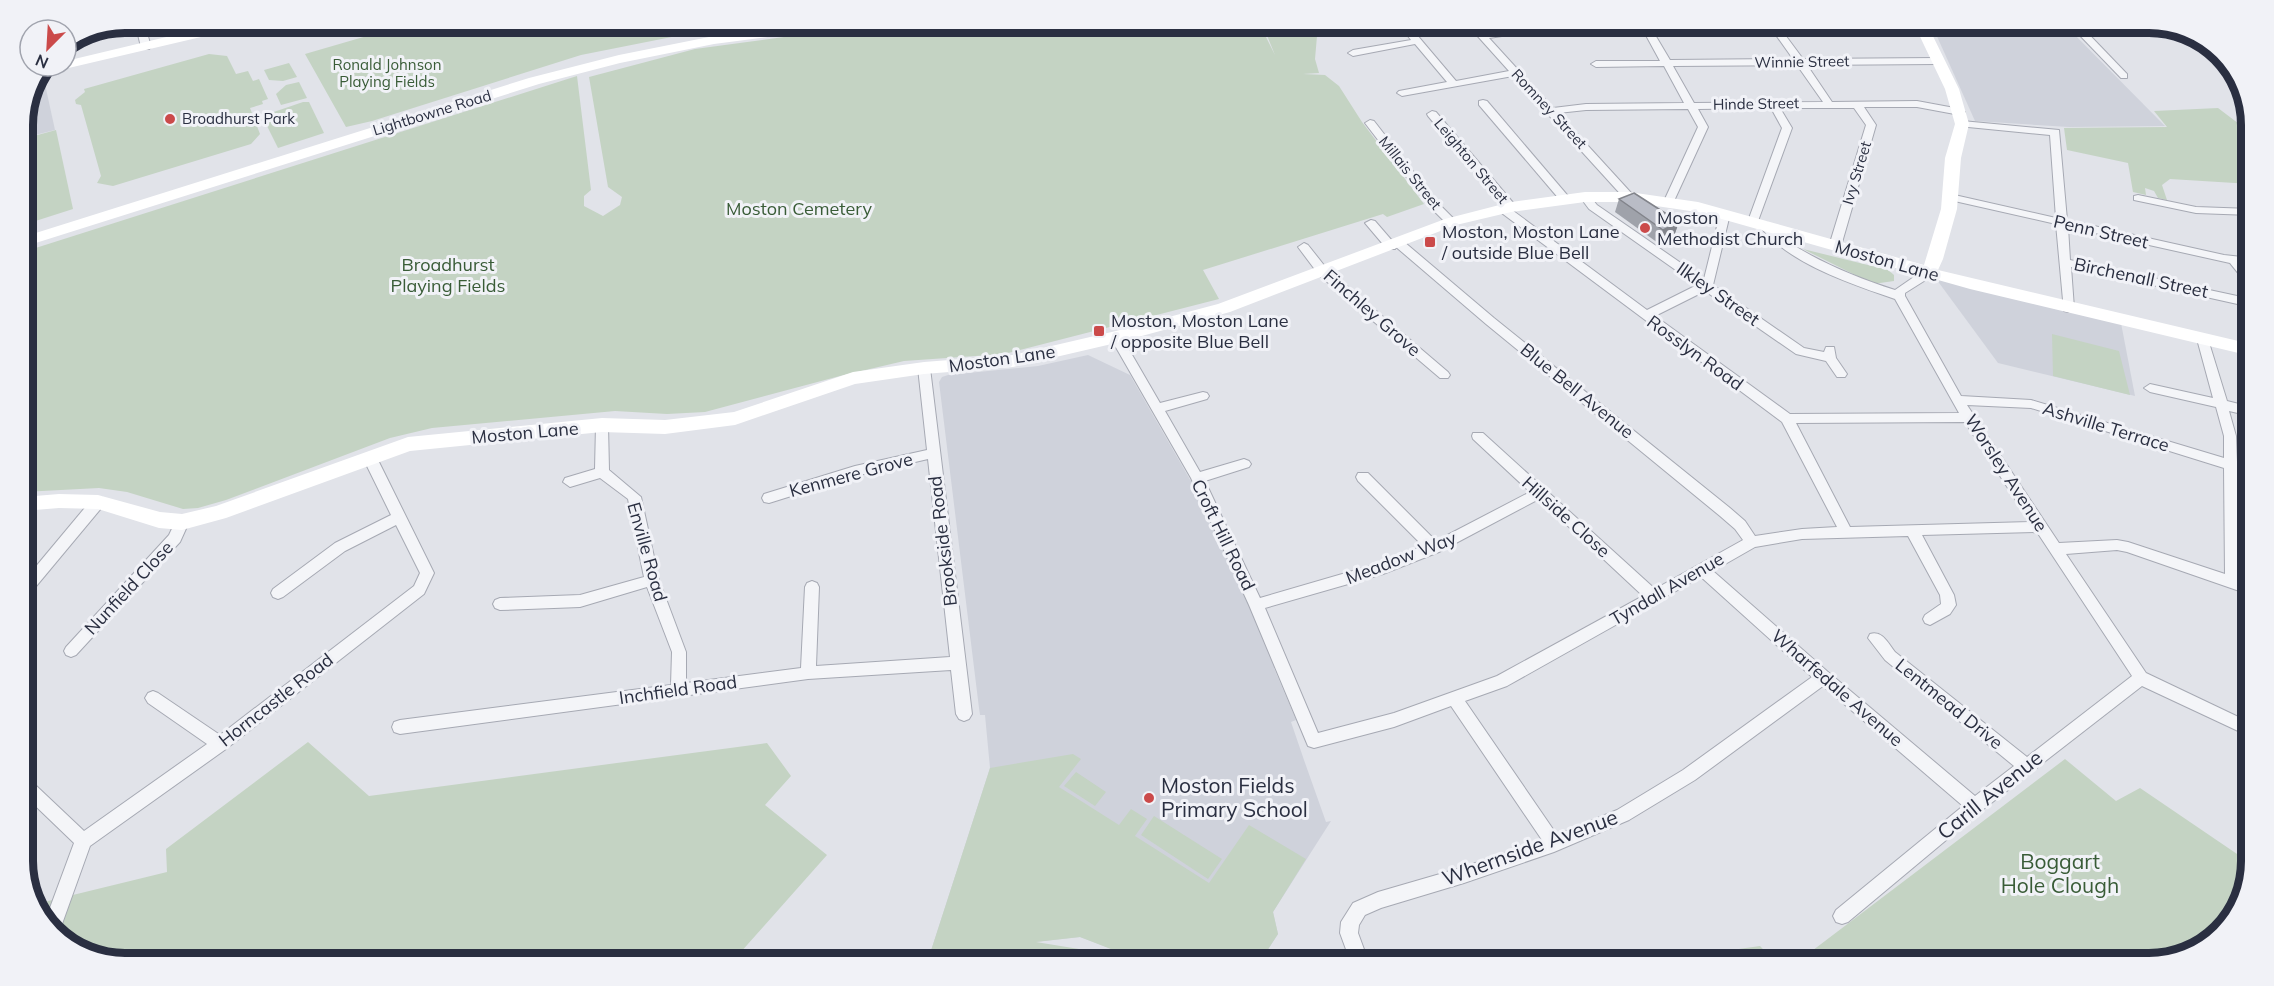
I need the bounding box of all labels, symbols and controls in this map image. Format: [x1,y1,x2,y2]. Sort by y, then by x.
north arrow [18,18,78,78]
text: N [32,50,51,73]
street label: Winnie Street [1754,51,1850,72]
park label: Ronald Johnson Playing Fields [333,55,441,91]
street label: Romney Street [1508,65,1591,152]
street label: Lightbowne Road [370,85,493,140]
street label: Hinde Street [1713,93,1799,114]
place label: Broadhurst Park [182,109,295,128]
marker: Broadhurst Park [163,112,177,126]
street label: Leighton Street [1430,114,1513,207]
street label: Millais Street [1375,132,1446,213]
street label: Ivy Street [1838,139,1875,207]
park label: Moston Cemetery [726,197,872,220]
place label: Moston Methodist Church [1657,206,1803,250]
street label: Penn Street [2051,209,2151,254]
place label: Moston, Moston Lane / outside Blue Bell [1441,220,1620,264]
marker: Moston Methodist Church [1638,221,1652,235]
marker: Moston, Moston Lane / outside Blue Bell [1423,235,1437,249]
street label: Moston Lane [1832,235,1942,286]
street label: Birchenall Street [2072,252,2210,303]
park label: Broadhurst Playing Fields [391,253,505,297]
street label: Ilkley Street [1672,257,1764,331]
street label: Finchley Grove [1319,264,1426,361]
place label: Moston, Moston Lane / opposite Blue Bell [1110,309,1289,353]
street label: Rosslyn Road [1643,310,1748,395]
marker: Moston, Moston Lane / opposite Blue Bell [1092,324,1106,338]
street label: Blue Bell Avenue [1516,338,1639,443]
street label: Moston Lane [947,340,1057,377]
street label: Ashville Terrace [2040,396,2172,457]
street label: Worsley Avenue [1960,410,2053,536]
street label: Moston Lane [471,416,579,449]
street label: Kenmere Grove [787,447,915,502]
street label: Hillside Close [1517,471,1615,562]
street label: Brookside Road [923,475,962,607]
street label: Croft Hill Road [1187,475,1260,594]
street label: Enville Road [622,500,673,604]
street label: Meadow Way [1342,526,1460,589]
street label: Nunfield Close [79,536,178,639]
street label: Tyndall Avenue [1606,547,1728,630]
street label: Wharfedale Avenue [1767,624,1908,751]
street label: Horncastle Road [214,648,337,751]
street label: Lentmead Drive [1891,653,2008,754]
street label: Inchfield Road [618,670,738,709]
street label: Carill Avenue [1932,744,2047,845]
place label: Moston Fields Primary School [1161,772,1308,822]
marker: Moston Fields Primary School [1142,791,1156,805]
street label: Whernside Avenue [1438,803,1621,891]
park label: Boggart Hole Clough [2001,848,2119,898]

